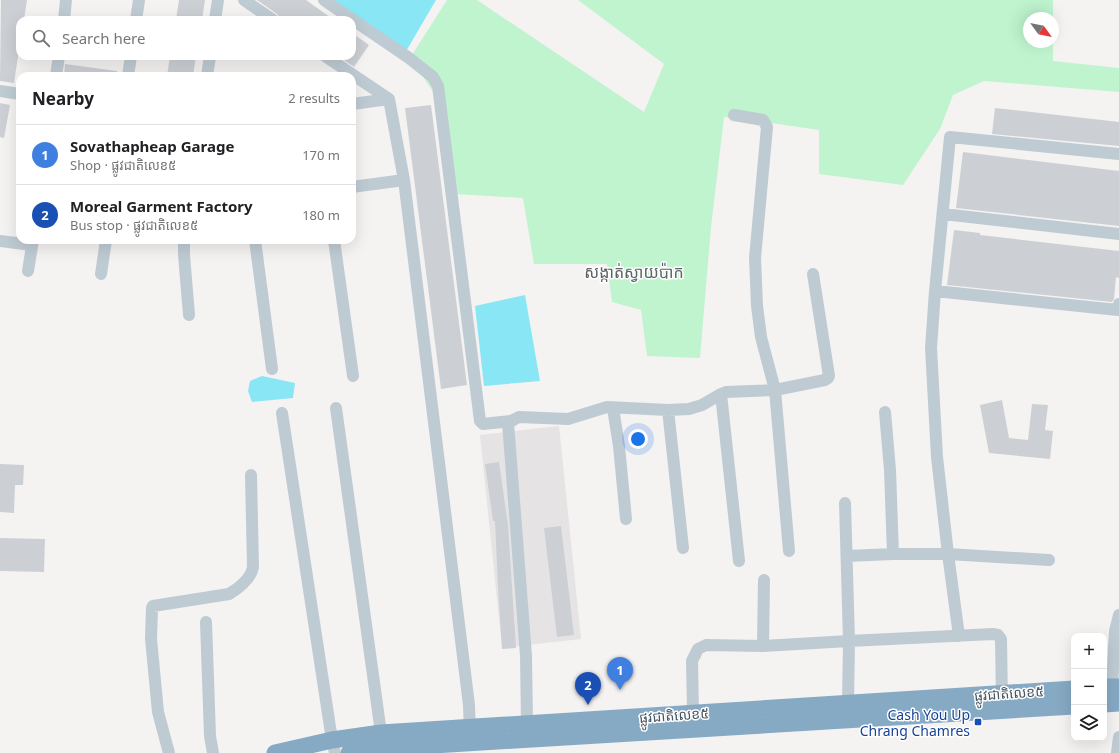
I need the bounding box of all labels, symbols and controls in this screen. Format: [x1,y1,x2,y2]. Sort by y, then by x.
north arrow [1023,12,1059,48]
search box [16,16,356,60]
icon: search [30,27,52,49]
text: Search here [62,28,145,48]
text: Nearby [32,87,94,110]
text: 2 results [288,89,340,107]
text: Sovathapheap Garage [70,136,234,156]
text: 1 [41,146,49,164]
text: 170 m [302,146,340,164]
text: Shop · ផ្លូវជាតិលេខ៥ [70,156,176,174]
text: Moreal Garment Factory [70,196,253,216]
text: 2 [41,206,49,224]
text: 180 m [302,206,340,224]
text: Bus stop · ផ្លូវជាតិលេខ៥ [70,216,198,234]
district label: សង្កាត់ស្វាយប៉ាក [584,261,684,283]
your location [628,429,648,449]
map controls [1071,633,1107,741]
button: + [1071,633,1107,669]
pin: 1 [607,657,633,690]
button: − [1071,669,1107,705]
pin: 2 [575,672,601,705]
street label: ផ្លូវជាតិលេខ៥ [973,681,1045,708]
street label: ផ្លូវជាតិលេខ៥ [638,703,710,730]
place label: Cash You Up Chrang Chamres [860,705,970,740]
button: layers [1071,705,1107,741]
marker: Cash You Up Chrang Chamres [973,717,983,727]

